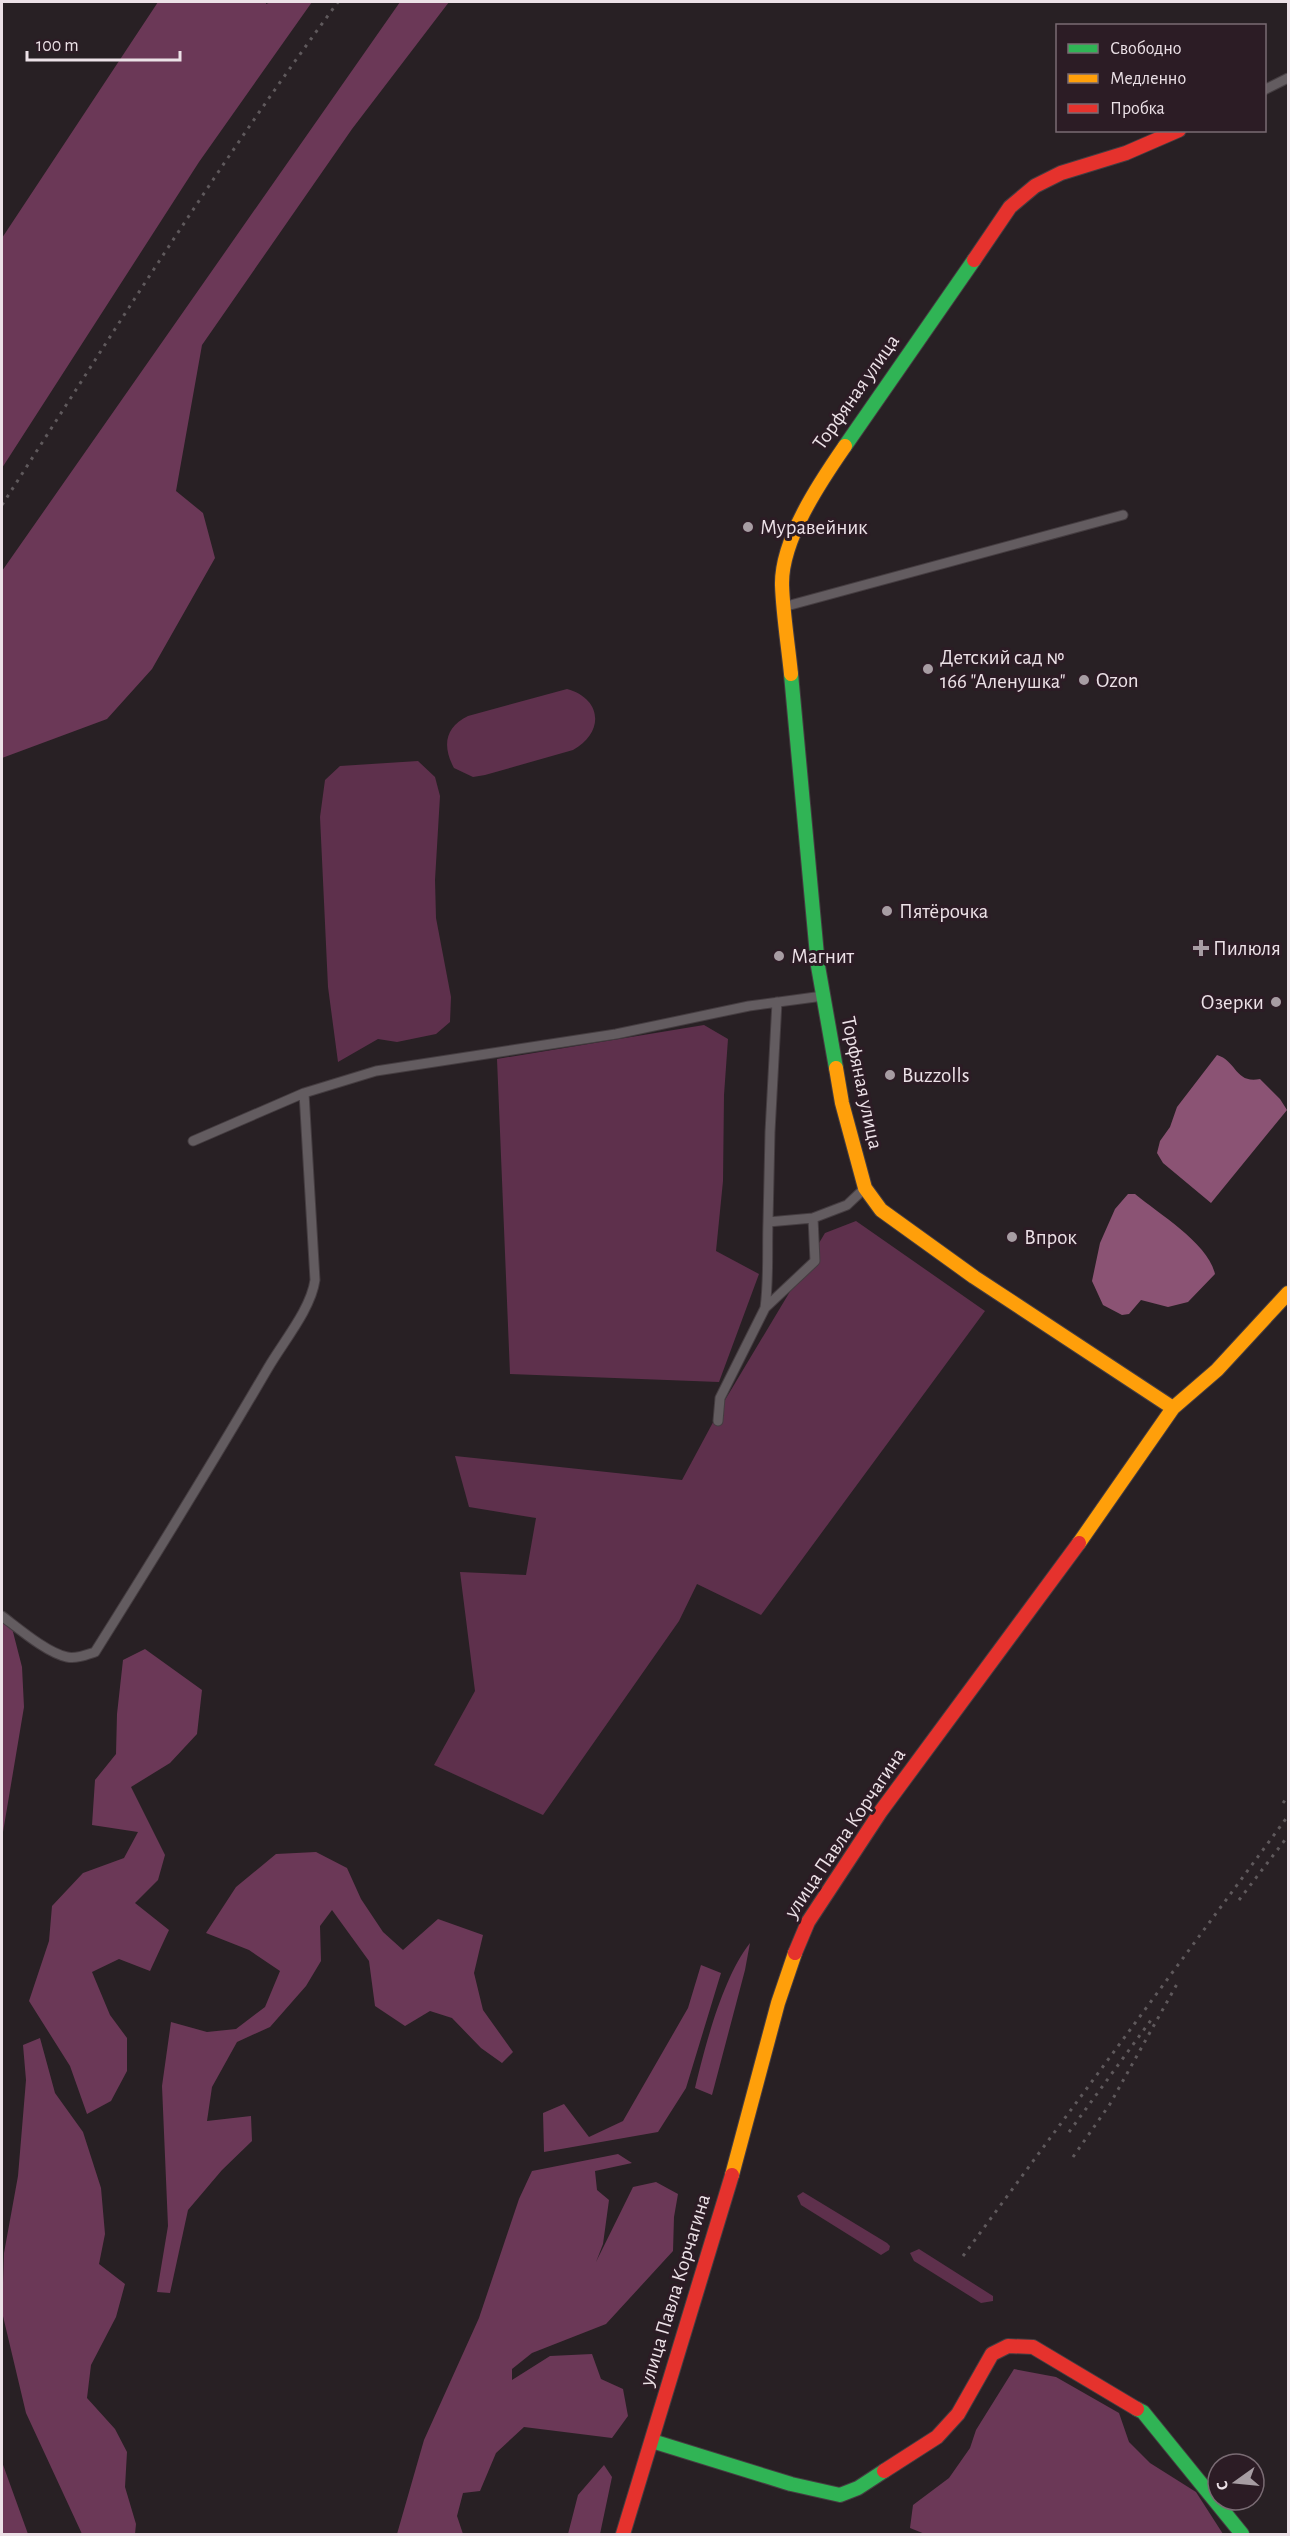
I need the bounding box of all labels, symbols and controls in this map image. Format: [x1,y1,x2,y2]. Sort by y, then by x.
scale bar [27,24,180,62]
legend [1056,24,1266,132]
text: 100 m [36,37,79,55]
text: Свободно [1110,39,1182,58]
text: Медленно [1110,70,1186,88]
text: Пробка [1110,99,1165,118]
street label: Торфяная улица [809,330,904,453]
place label: Муравейник [760,517,868,538]
marker: Муравейник [741,520,755,534]
place label: Детский сад № 166 "Аленушка" [940,647,1066,692]
marker: Детский сад № 166 "Аленушка" [921,662,935,676]
place label: Ozon [1096,670,1139,691]
marker: Ozon [1077,673,1091,687]
place label: Пятёрочка [899,901,989,922]
marker: Пятёрочка [880,904,894,918]
place label: Пилюля [1213,938,1281,959]
marker: Пилюля [1194,941,1208,955]
place label: Магнит [791,946,855,967]
marker: Магнит [772,949,786,963]
place label: Озерки [1201,992,1264,1013]
marker: Озерки [1269,995,1283,1009]
street label: Торфяная улица [838,1015,886,1152]
place label: Buzzolls [902,1065,969,1086]
marker: Buzzolls [883,1068,897,1082]
place label: Впрок [1024,1227,1077,1248]
marker: Впрок [1005,1230,1019,1244]
street label: улица Павла Корчагина [780,1744,910,1922]
street label: улица Павла Корчагина [635,2191,714,2389]
north arrow [1206,2452,1266,2512]
text: С [1214,2479,1231,2492]

